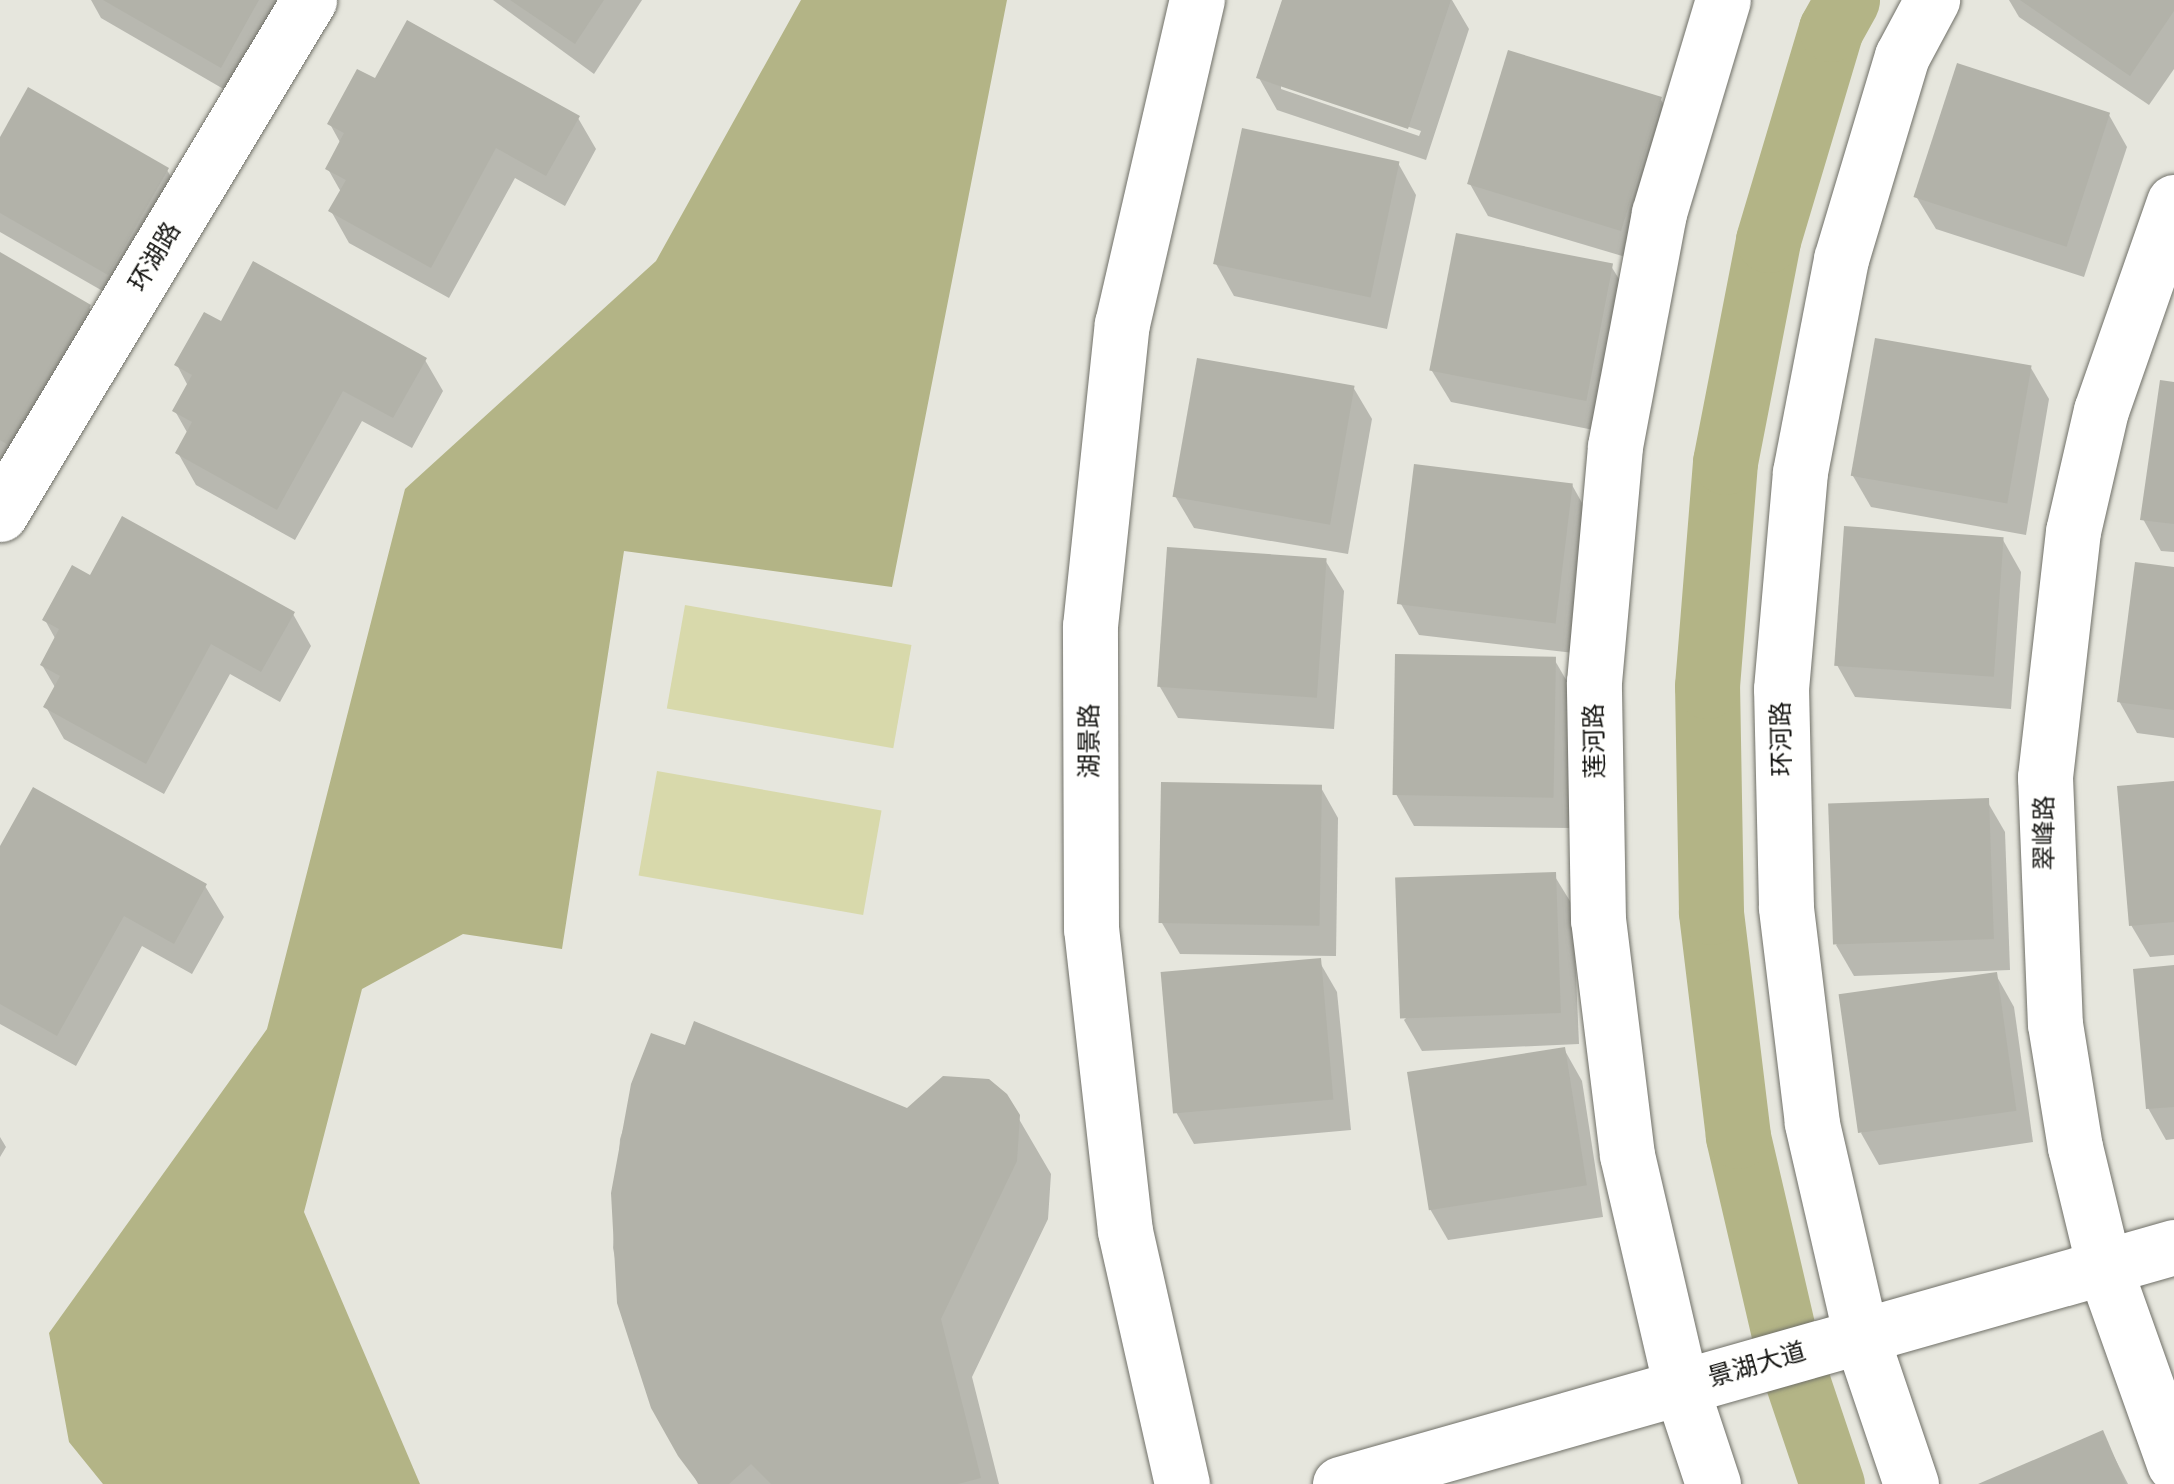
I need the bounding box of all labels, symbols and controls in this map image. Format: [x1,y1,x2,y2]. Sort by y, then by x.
street label: 环湖路 [123,217,187,297]
street label: 环河路 [1766,701,1798,777]
street label: 莲河路 [1579,703,1611,779]
street label: 湖景路 [1075,704,1105,778]
street label: 翠峰路 [2030,796,2060,870]
street label: 景湖大道 [1705,1337,1809,1393]

